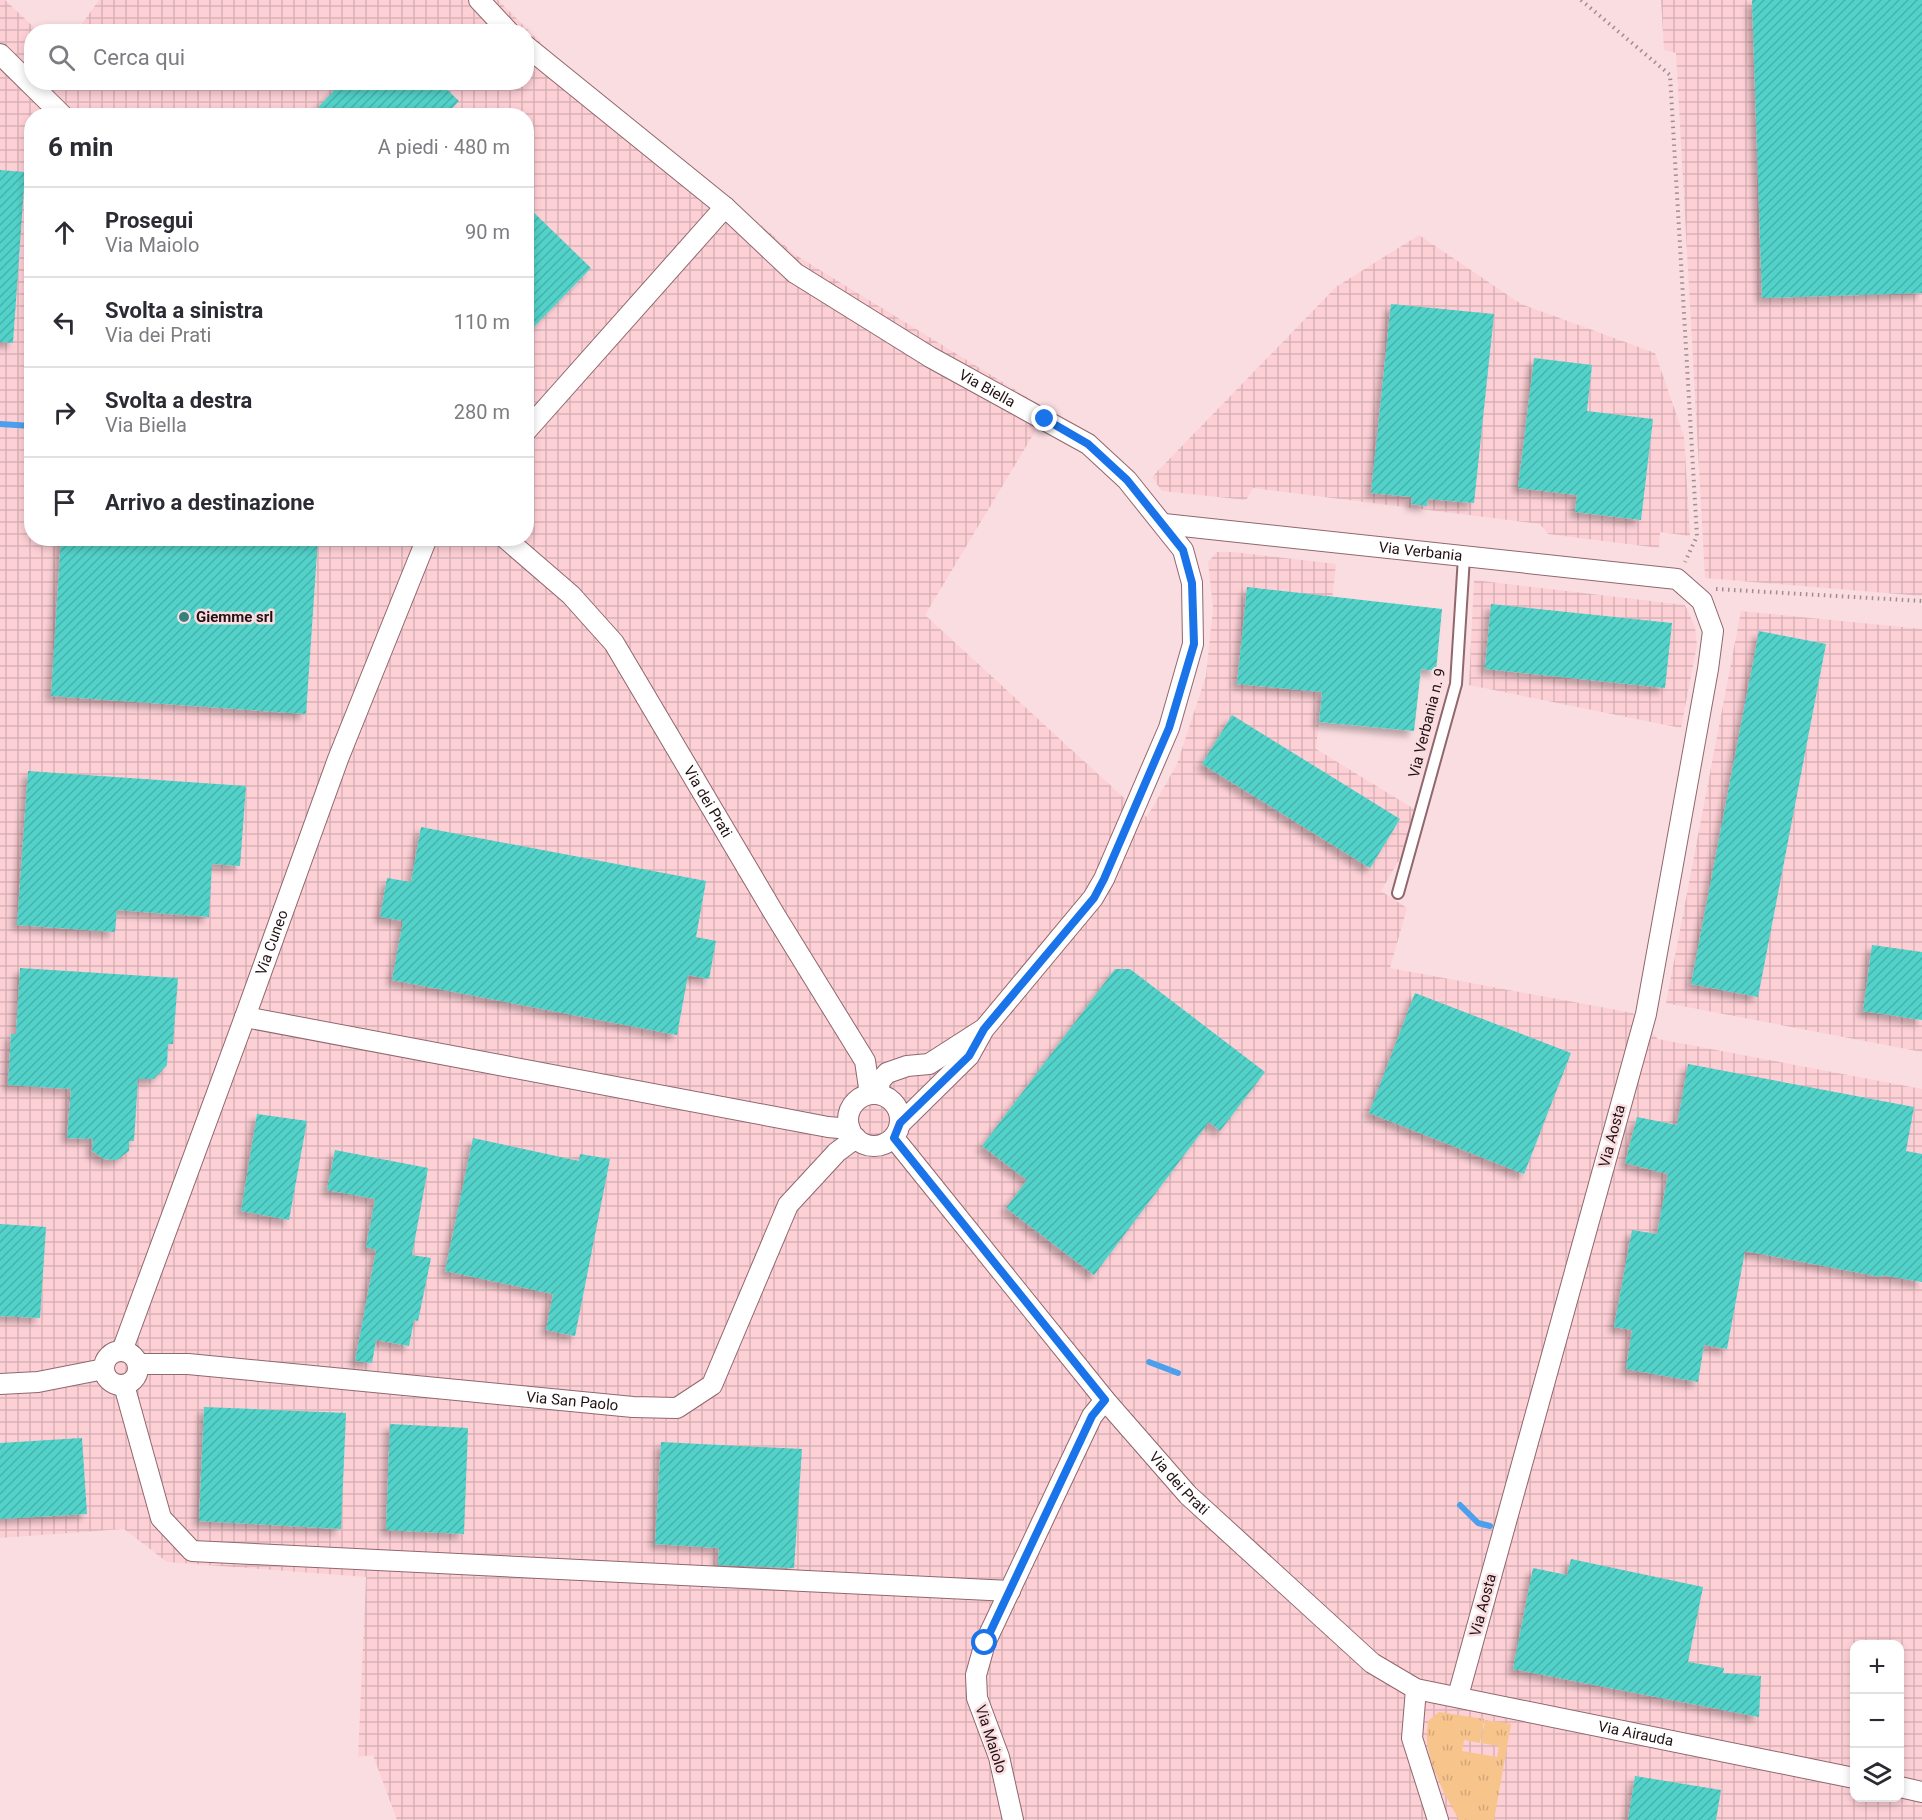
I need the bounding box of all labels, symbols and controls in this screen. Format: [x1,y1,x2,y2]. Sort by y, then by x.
search box [24,24,534,90]
icon: search [45,41,78,74]
text: Cerca qui [93,45,185,70]
text: 6 min [48,132,113,162]
text: A piedi · 480 m [378,135,510,159]
text: Prosegui [105,208,193,233]
icon: ahead [48,216,81,249]
text: 90 m [465,220,510,244]
text: Via Maiolo [105,233,199,257]
text: Svolta a sinistra [105,298,263,323]
icon: left [48,306,81,339]
text: 110 m [454,310,510,334]
text: Via dei Prati [105,323,211,347]
street label: Via Biella [956,366,1018,411]
text: Svolta a destra [105,388,252,413]
icon: right [48,396,81,429]
text: 280 m [454,400,510,424]
route end [1031,405,1057,431]
text: Via Biella [105,413,187,437]
icon: arrive [48,486,81,519]
text: Arrivo a destinazione [105,490,314,515]
street label: Via Verbania [1378,538,1463,565]
place label: Giemme srl [196,608,273,626]
marker: Giemme srl [177,610,191,624]
street label: Via Verbania n. 9 [1405,666,1449,780]
street label: Via dei Prati [680,763,736,841]
street label: Via Cuneo [252,908,292,978]
street label: Via Aosta [1595,1103,1629,1169]
street label: Via San Paolo [525,1388,619,1415]
street label: Via dei Prati [1145,1448,1213,1519]
street label: Via Aosta [1466,1572,1500,1638]
route start [971,1629,997,1655]
map controls [1850,1640,1904,1802]
button: + [1850,1640,1904,1694]
button: − [1850,1694,1904,1748]
street label: Via Maiolo [972,1703,1010,1775]
street label: Via Airauda [1596,1717,1675,1750]
button: layers [1850,1748,1904,1802]

